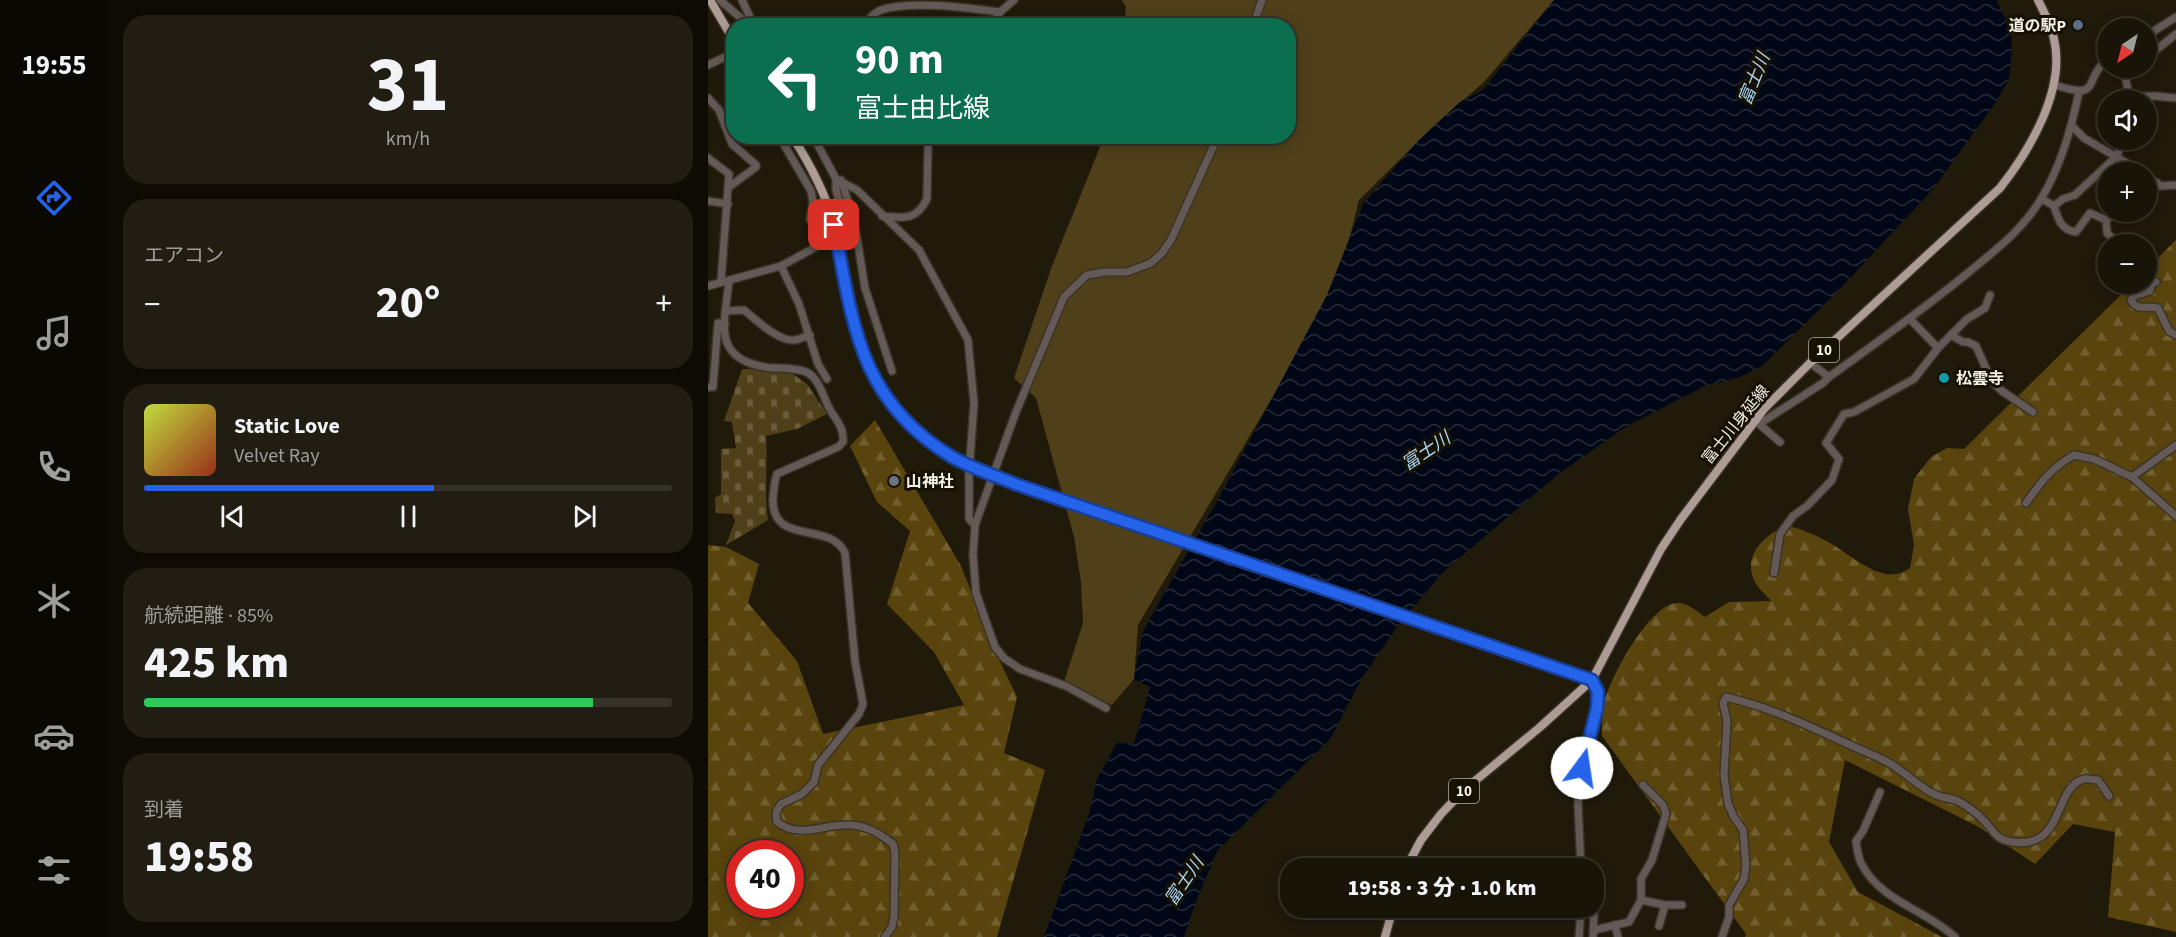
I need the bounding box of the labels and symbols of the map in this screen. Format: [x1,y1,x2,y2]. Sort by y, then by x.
place label: 道の駅P [2008,15,2066,37]
marker: 道の駅P [2071,18,2085,32]
north arrow [2097,18,2157,78]
water label: 富士川 [1733,48,1777,109]
pin [808,199,859,250]
road number: 10 [1809,338,1839,362]
place label: 松雲寺 [1956,368,2004,390]
marker: 松雲寺 [1937,371,1951,385]
street label: 富士川身延線 [1697,380,1775,469]
water label: 富士川 [1397,425,1457,477]
place label: 山神社 [906,471,954,493]
marker: 山神社 [887,474,901,488]
position arrow [1550,736,1614,800]
road number: 10 [1449,779,1479,803]
speed limit sign: 40 [726,840,804,918]
water label: 富士川 [1159,850,1211,911]

